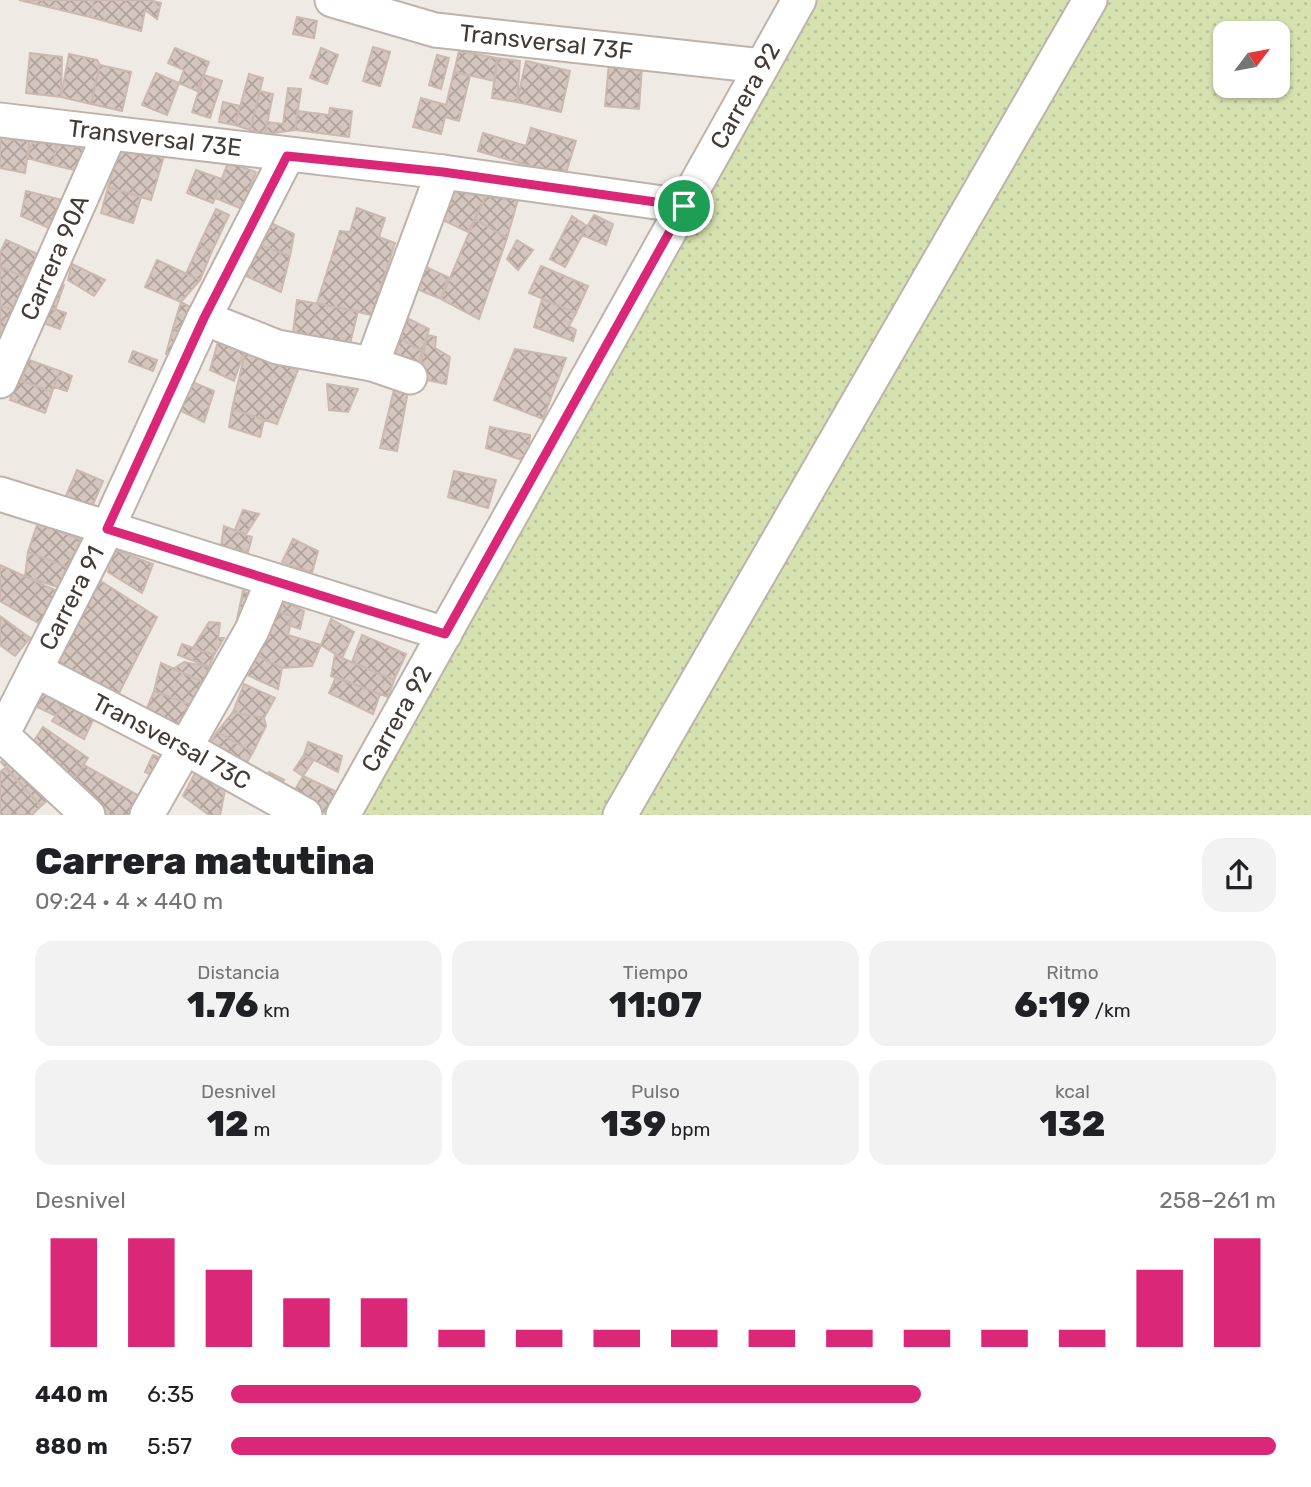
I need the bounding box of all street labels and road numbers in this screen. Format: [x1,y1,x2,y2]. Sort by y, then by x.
street label: Transversal 73F [458,19,634,66]
street label: Carrera 92 [705,38,786,154]
street label: Transversal 73E [67,114,243,162]
street label: Carrera 90A [15,191,95,325]
street label: Carrera 91 [34,541,110,655]
street label: Carrera 92 [356,661,438,777]
street label: Transversal 73C [87,688,256,796]

